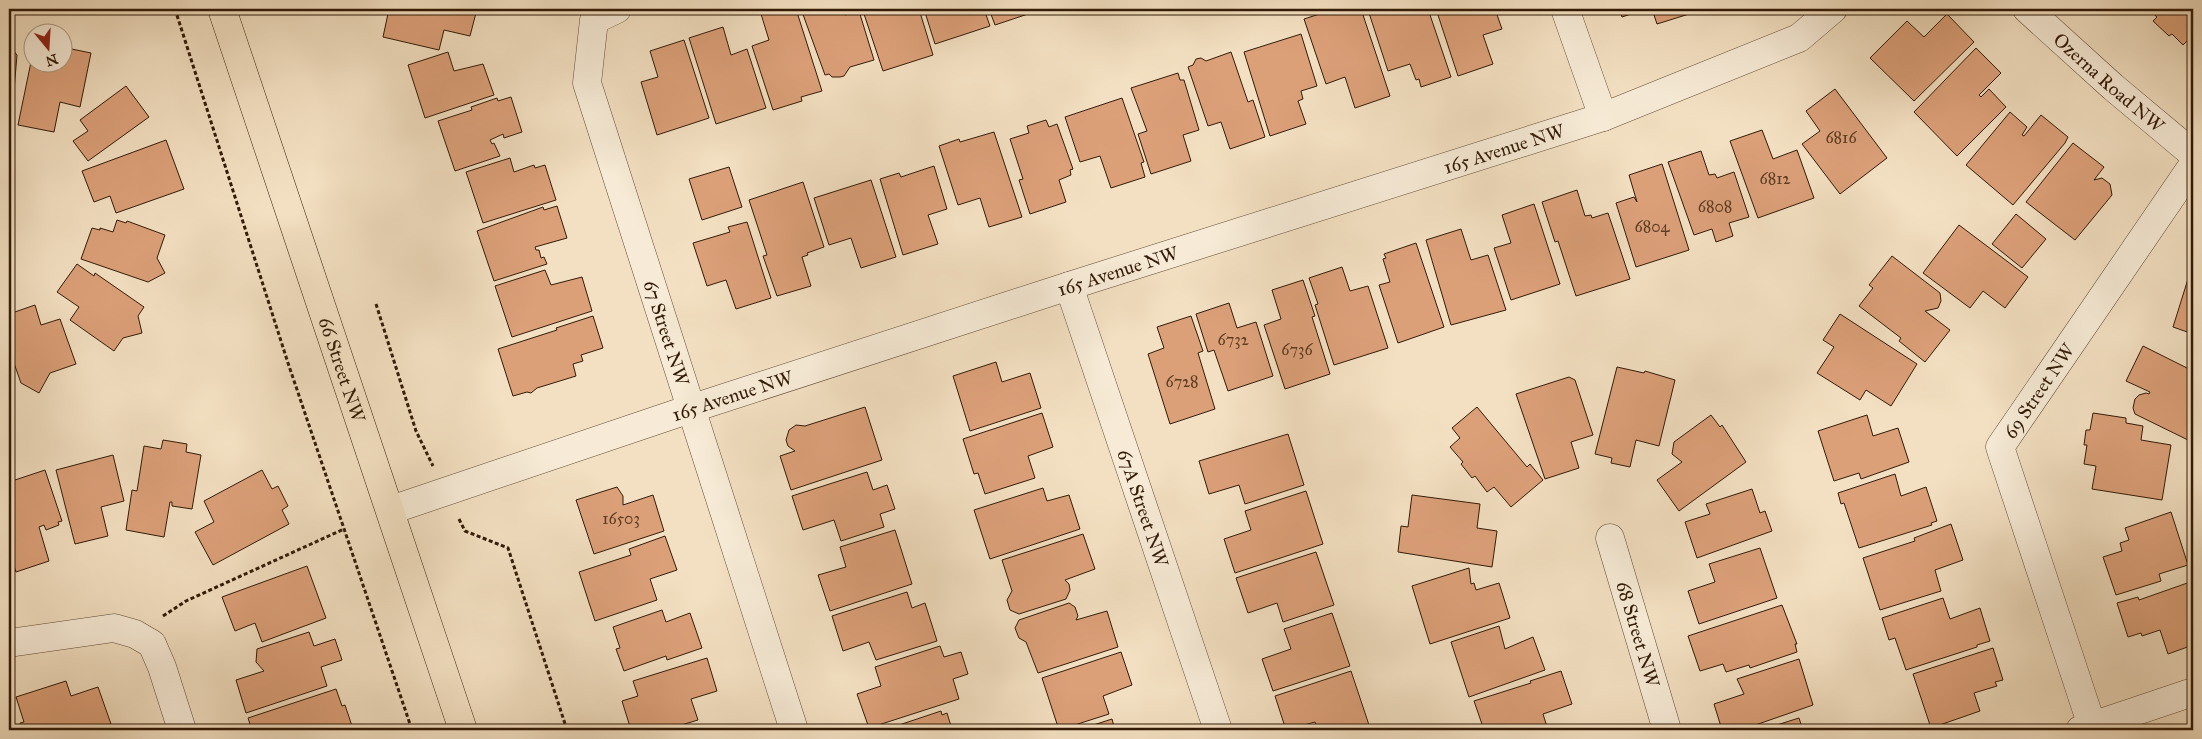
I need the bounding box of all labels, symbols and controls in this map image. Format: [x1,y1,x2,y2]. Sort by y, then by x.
north arrow [22,22,72,72]
street label: Ozerna Road NW [2049,28,2170,138]
text: N [43,50,60,70]
street label: 165 Avenue NW [1441,119,1568,179]
house number: 6816 [1825,128,1857,147]
house number: 6812 [1760,169,1791,188]
house number: 6808 [1698,197,1732,216]
house number: 6804 [1635,217,1671,236]
street label: 165 Avenue NW [1054,241,1182,301]
street label: 67 Street NW [639,277,694,389]
street label: 66 Street NW [314,314,370,426]
house number: 6732 [1217,330,1249,349]
street label: 69 Street NW [1999,338,2080,443]
house number: 6736 [1281,340,1313,359]
street label: 165 Avenue NW [669,365,797,426]
house number: 6728 [1165,372,1199,391]
street label: 67A Street NW [1113,446,1174,571]
house number: 16503 [602,509,640,528]
street label: 68 Street NW [1611,578,1665,691]

